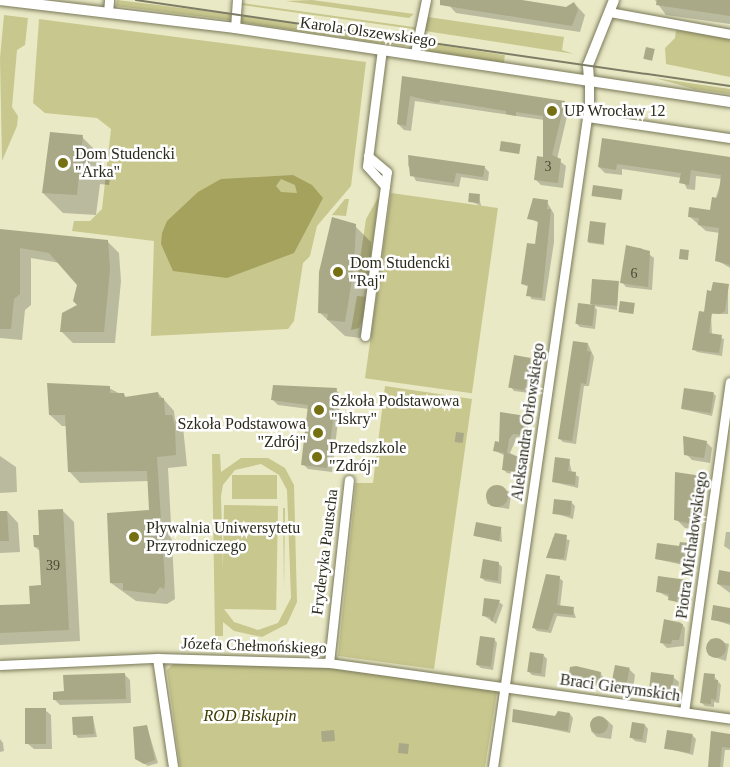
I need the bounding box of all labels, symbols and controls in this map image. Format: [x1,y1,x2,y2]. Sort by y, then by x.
street label: Karola Olszewskiego [299,13,437,51]
place label: UP Wrocław 12 [564,101,666,121]
marker: UP Wrocław 12 [545,104,559,118]
place label: Dom Studencki "Arka" [75,144,175,182]
marker: Dom Studencki "Arka" [56,156,70,170]
house number: 3 [544,159,552,175]
place label: Dom Studencki "Raj" [350,253,450,291]
marker: Dom Studencki "Raj" [331,265,345,279]
house number: 6 [630,266,638,282]
street label: Aleksandra Orłowskiego [507,342,549,502]
place label: Szkoła Podstawowa "Iskry" [331,391,459,429]
marker: Szkoła Podstawowa "Iskry" [312,403,326,417]
place label: Szkoła Podstawowa "Zdrój" [178,414,306,452]
marker: Szkoła Podstawowa "Zdrój" [311,426,325,440]
place label: Przedszkole "Zdrój" [329,438,406,476]
marker: Przedszkole "Zdrój" [310,450,324,464]
street label: Piotra Michałowskiego [672,470,712,620]
street label: Fryderyka Pautscha [308,488,342,616]
place label: Pływalnia Uniwersytetu Przyrodniczego [146,518,300,556]
marker: Pływalnia Uniwersytetu Przyrodniczego [127,530,141,544]
house number: 39 [46,558,60,574]
street label: Józefa Chełmońskiego [181,634,327,658]
street label: Braci Gierymskich [559,670,681,706]
park label: ROD Biskupin [204,706,296,726]

